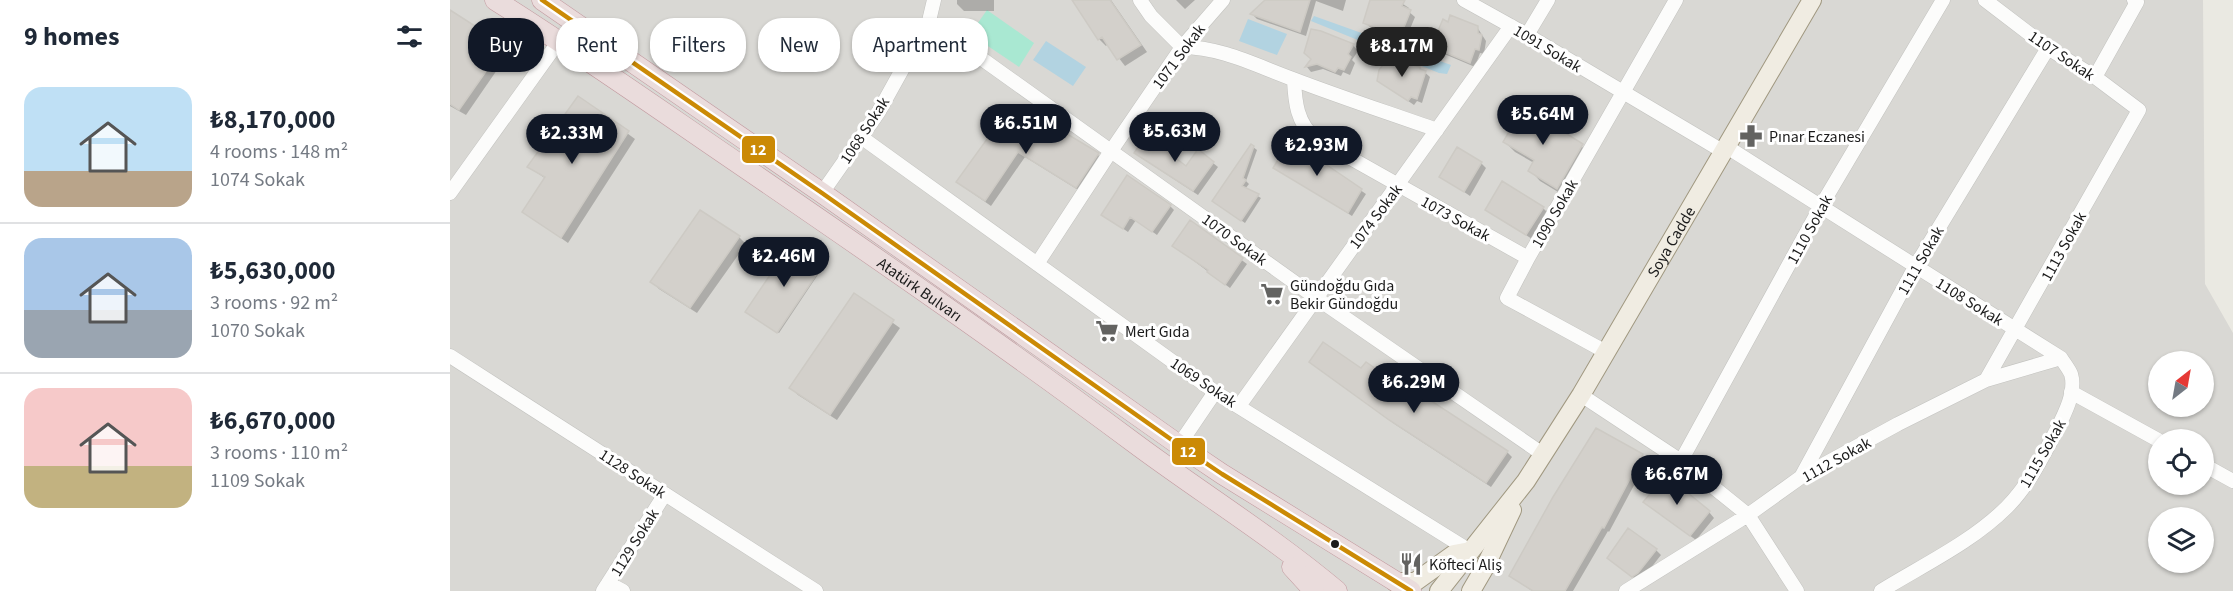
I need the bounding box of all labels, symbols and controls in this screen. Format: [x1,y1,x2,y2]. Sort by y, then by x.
text: 9 homes [24,18,119,55]
chip: Buy [468,18,544,72]
chip: Rent [556,18,638,72]
chip: Filters [650,18,746,72]
chip: New [758,18,840,72]
chip: Apartment [852,18,988,72]
icon: filters [393,20,426,53]
street label: 1071 Sokak [1147,20,1210,94]
street label: 1091 Sokak [1509,20,1586,78]
street label: 1107 Sokak [2024,25,2099,86]
pin: ₺8.17M [1353,27,1451,78]
text: ₺8.17M [1370,32,1434,60]
street label: 1068 Sokak [835,93,895,168]
pin: ₺5.64M [1494,95,1592,146]
text: ₺5.64M [1511,100,1575,128]
text: ₺8,170,000 [210,101,335,138]
pin: ₺6.51M [977,104,1075,155]
text: ₺6.51M [994,109,1058,137]
icon: home [72,111,144,183]
pin: ₺5.63M [1126,112,1224,163]
pin: ₺2.33M [523,114,621,165]
text: ₺5.63M [1143,117,1207,145]
text: ₺2.33M [540,119,604,147]
pharmacy icon: Pınar Eczanesi [1738,123,1764,149]
pin: ₺2.93M [1268,126,1366,177]
place label: Pınar Eczanesi [1769,126,1865,148]
text: ₺2.93M [1285,131,1349,159]
line badge: 12 [741,135,776,164]
text: 4 rooms · 148 m² [210,138,348,166]
text: 12 [750,139,766,161]
text: 1074 Sokak [210,166,305,194]
street label: 1090 Sokak [1526,175,1583,252]
street label: 1074 Sokak [1344,180,1407,254]
street label: 1073 Sokak [1417,191,1494,247]
street label: 1110 Sokak [1782,191,1838,268]
street label: Soya Cadde [1642,203,1701,282]
street label: 1113 Sokak [2036,208,2092,285]
street label: 1070 Sokak [1197,209,1272,271]
street label: 1111 Sokak [1892,222,1949,299]
pin: ₺2.46M [735,237,833,288]
text: ₺2.46M [752,242,816,270]
text: ₺5,630,000 [210,252,335,289]
street label: Atatürk Bulvarı [873,252,967,327]
icon: home [72,262,144,334]
street label: 1108 Sokak [1931,272,2008,331]
place label: Gündoğdu Gıda Bekir Gündoğdu [1290,275,1398,315]
supermarket icon: Gündoğdu Gıda Bekir Gündoğdu [1259,281,1285,307]
text: 3 rooms · 92 m² [210,289,338,317]
text: 1070 Sokak [210,317,305,345]
supermarket icon: Mert Gıda [1094,318,1120,344]
place label: Mert Gıda [1125,321,1190,343]
north arrow [2148,351,2214,417]
map controls [2148,351,2214,573]
street label: 1069 Sokak [1166,352,1241,413]
pin: ₺6.29M [1365,363,1463,414]
text: ₺6.29M [1382,368,1446,396]
text: ₺6,670,000 [210,402,335,439]
icon: home [72,412,144,484]
street label: 1115 Sokak [2014,415,2071,492]
button: locate [2148,429,2214,495]
street label: 1112 Sokak [1798,432,1875,488]
line badge: 12 [1171,437,1206,466]
text: 3 rooms · 110 m² [210,439,348,467]
text: 12 [1180,441,1196,463]
street label: 1128 Sokak [595,444,670,504]
pin: ₺6.67M [1628,455,1726,506]
text: ₺6.67M [1645,460,1709,488]
text: 1109 Sokak [210,467,305,495]
street label: 1129 Sokak [605,504,664,581]
button: layers [2148,507,2214,573]
unlabelled marker [1329,538,1341,550]
restaurant icon: Köfteci Aliş [1398,551,1424,577]
place label: Köfteci Aliş [1429,554,1502,576]

